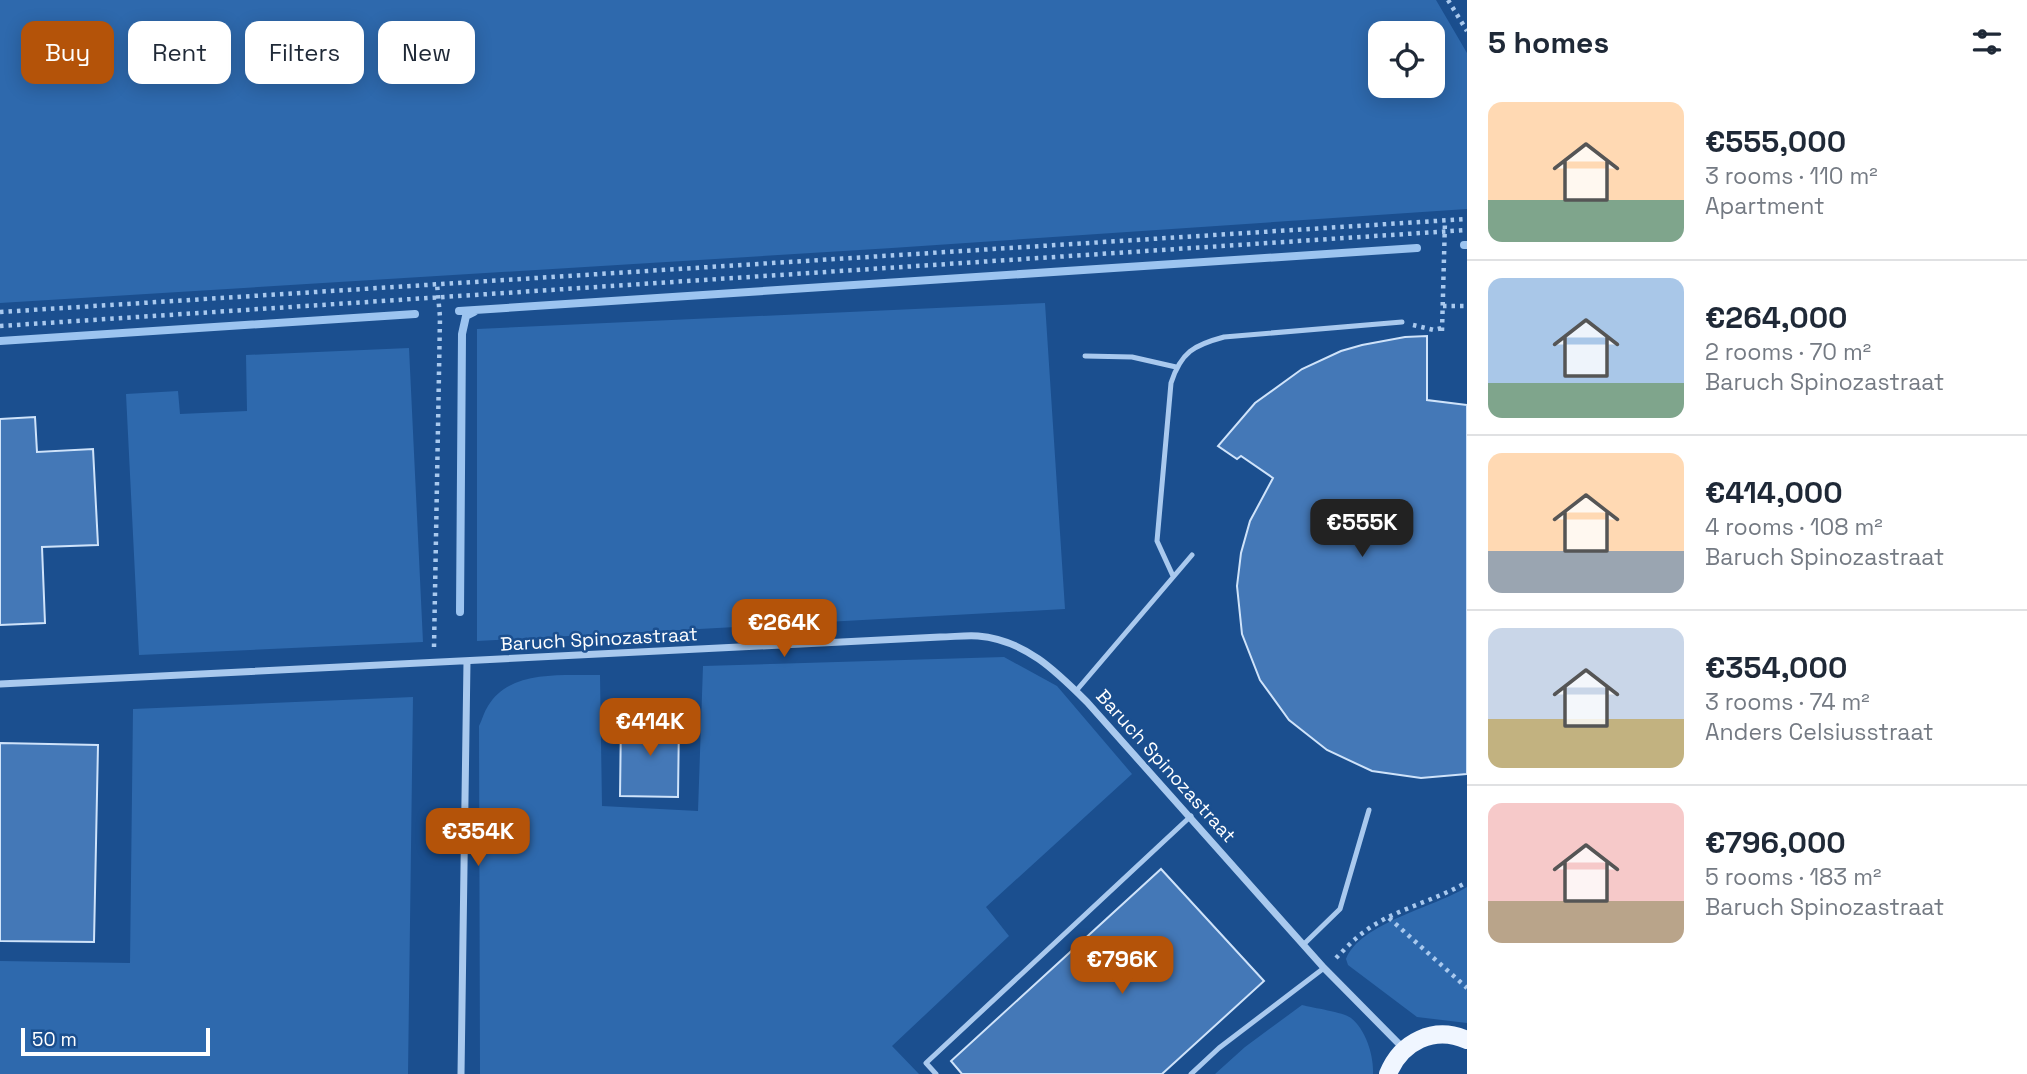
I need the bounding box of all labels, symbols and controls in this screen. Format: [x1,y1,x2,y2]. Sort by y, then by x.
chip: Buy [21,21,114,84]
chip: Rent [128,21,231,84]
chip: Filters [245,21,364,84]
chip: New [378,21,475,84]
map controls [1368,21,1445,98]
button: locate [1368,21,1445,98]
text: 5 homes [1488,23,1609,62]
icon: filters [1968,23,2006,61]
text: €555,000 [1705,122,1846,161]
icon: home [1544,130,1628,214]
text: 3 rooms · 110 m² [1705,161,1878,191]
text: Apartment [1705,191,1825,221]
text: €264,000 [1705,298,1848,337]
icon: home [1544,306,1628,390]
text: 2 rooms · 70 m² [1705,337,1871,367]
text: Baruch Spinozastraat [1705,367,1944,397]
text: €414,000 [1705,473,1843,512]
icon: home [1544,481,1628,565]
pin: €555K [1313,500,1411,559]
text: €555K [1326,507,1398,537]
text: 4 rooms · 108 m² [1705,512,1883,542]
text: Baruch Spinozastraat [1705,542,1944,572]
pin: €264K [735,600,833,659]
text: €264K [748,607,820,637]
street label: Baruch Spinozastraat [500,621,698,657]
text: €354,000 [1705,648,1847,687]
icon: home [1544,656,1628,740]
street label: Baruch Spinozastraat [1091,684,1241,848]
text: 3 rooms · 74 m² [1705,687,1870,717]
pin: €414K [601,698,699,758]
text: €414K [616,706,684,736]
text: Anders Celsiusstraat [1705,717,1933,747]
pin: €354K [429,808,527,868]
text: €354K [442,816,514,846]
text: €796,000 [1705,823,1846,862]
icon: home [1544,831,1628,915]
text: 5 rooms · 183 m² [1705,862,1881,892]
text: Baruch Spinozastraat [1705,892,1944,922]
pin: €796K [1073,936,1171,996]
text: €796K [1086,944,1158,974]
scale bar [21,1025,210,1057]
text: 50 m [32,1027,77,1052]

